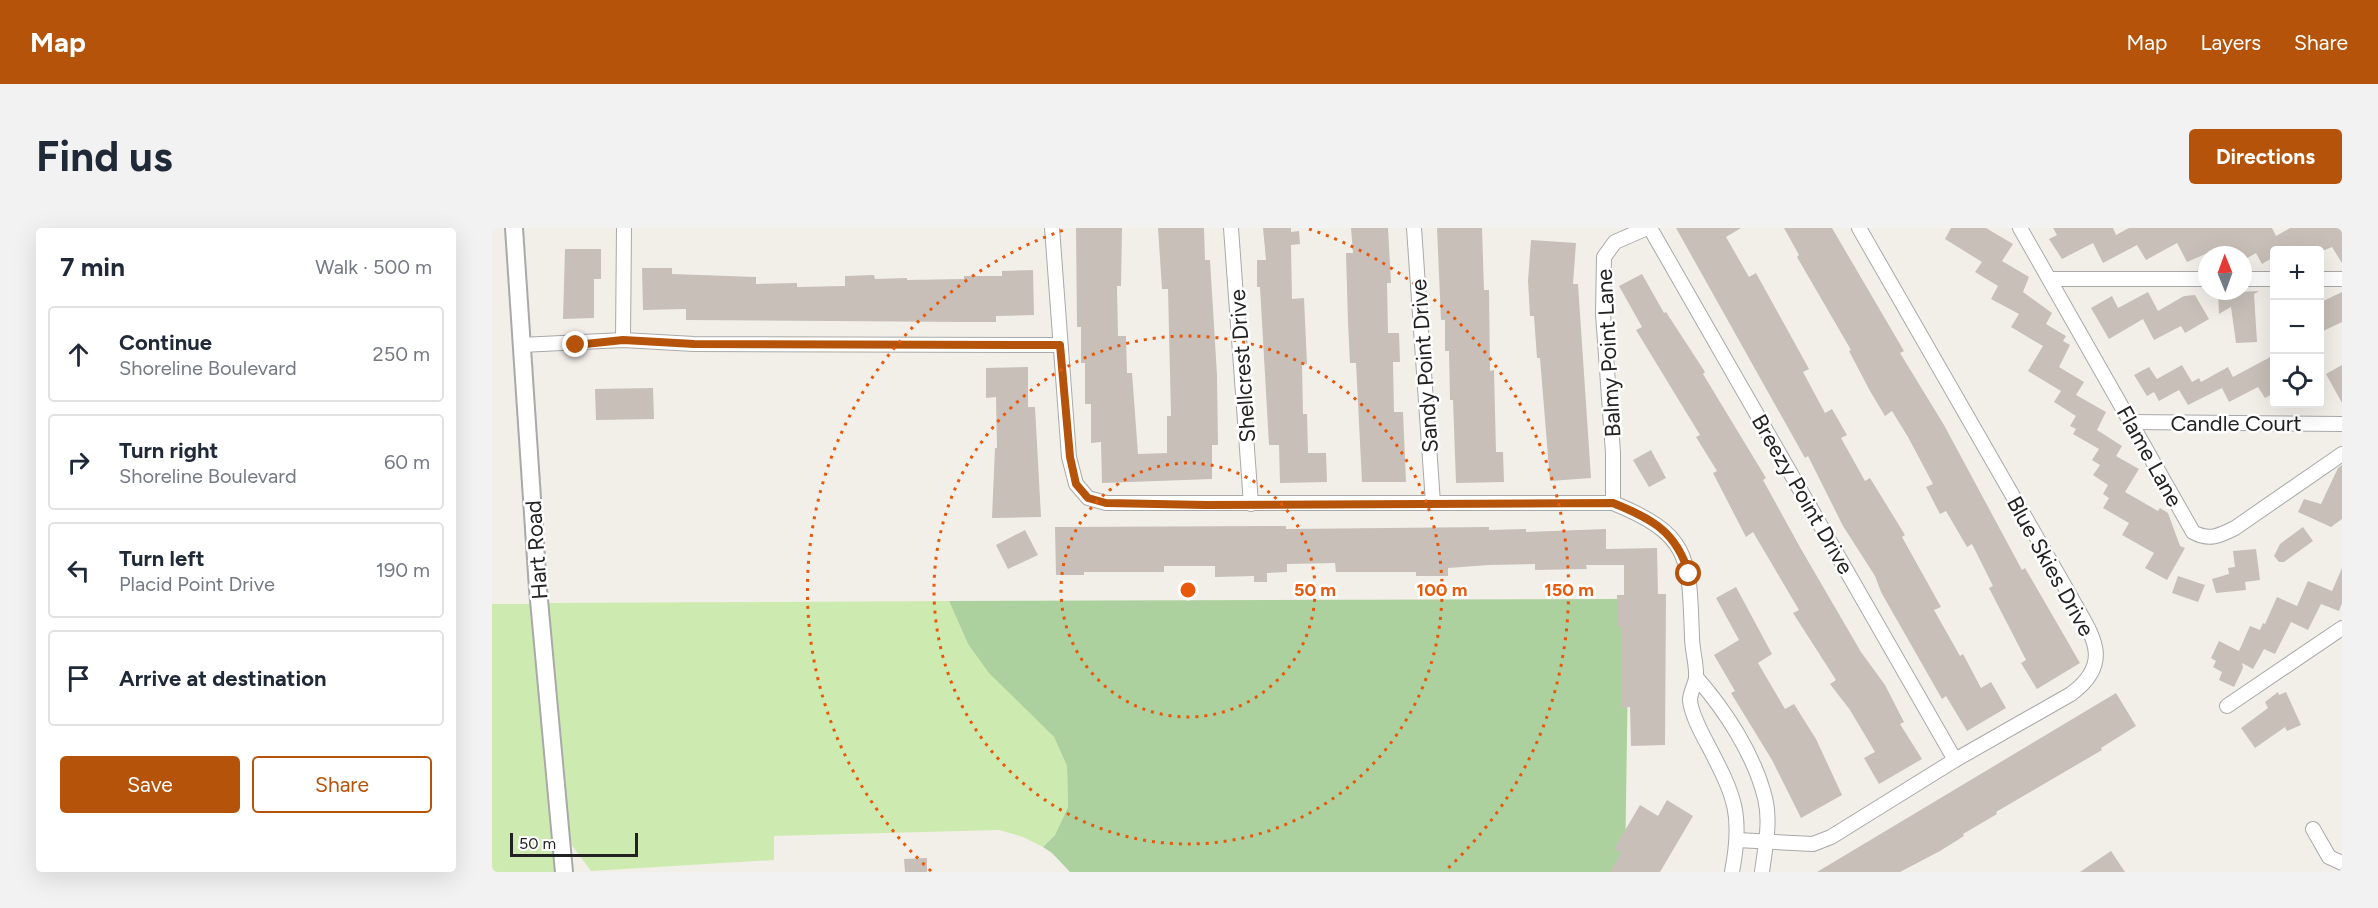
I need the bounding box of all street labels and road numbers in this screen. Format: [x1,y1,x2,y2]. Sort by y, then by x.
street label: Balmy Point Lane [1591,268,1626,438]
street label: Sandy Point Drive [1405,278,1444,454]
street label: Shellcrest Drive [1224,288,1261,444]
street label: Flame Lane [2111,401,2188,511]
street label: Breezy Point Drive [1746,410,1859,579]
street label: Candle Court [2170,410,2302,437]
street label: Blue Skies Drive [2001,492,2100,641]
street label: Hart Road [520,499,553,601]

